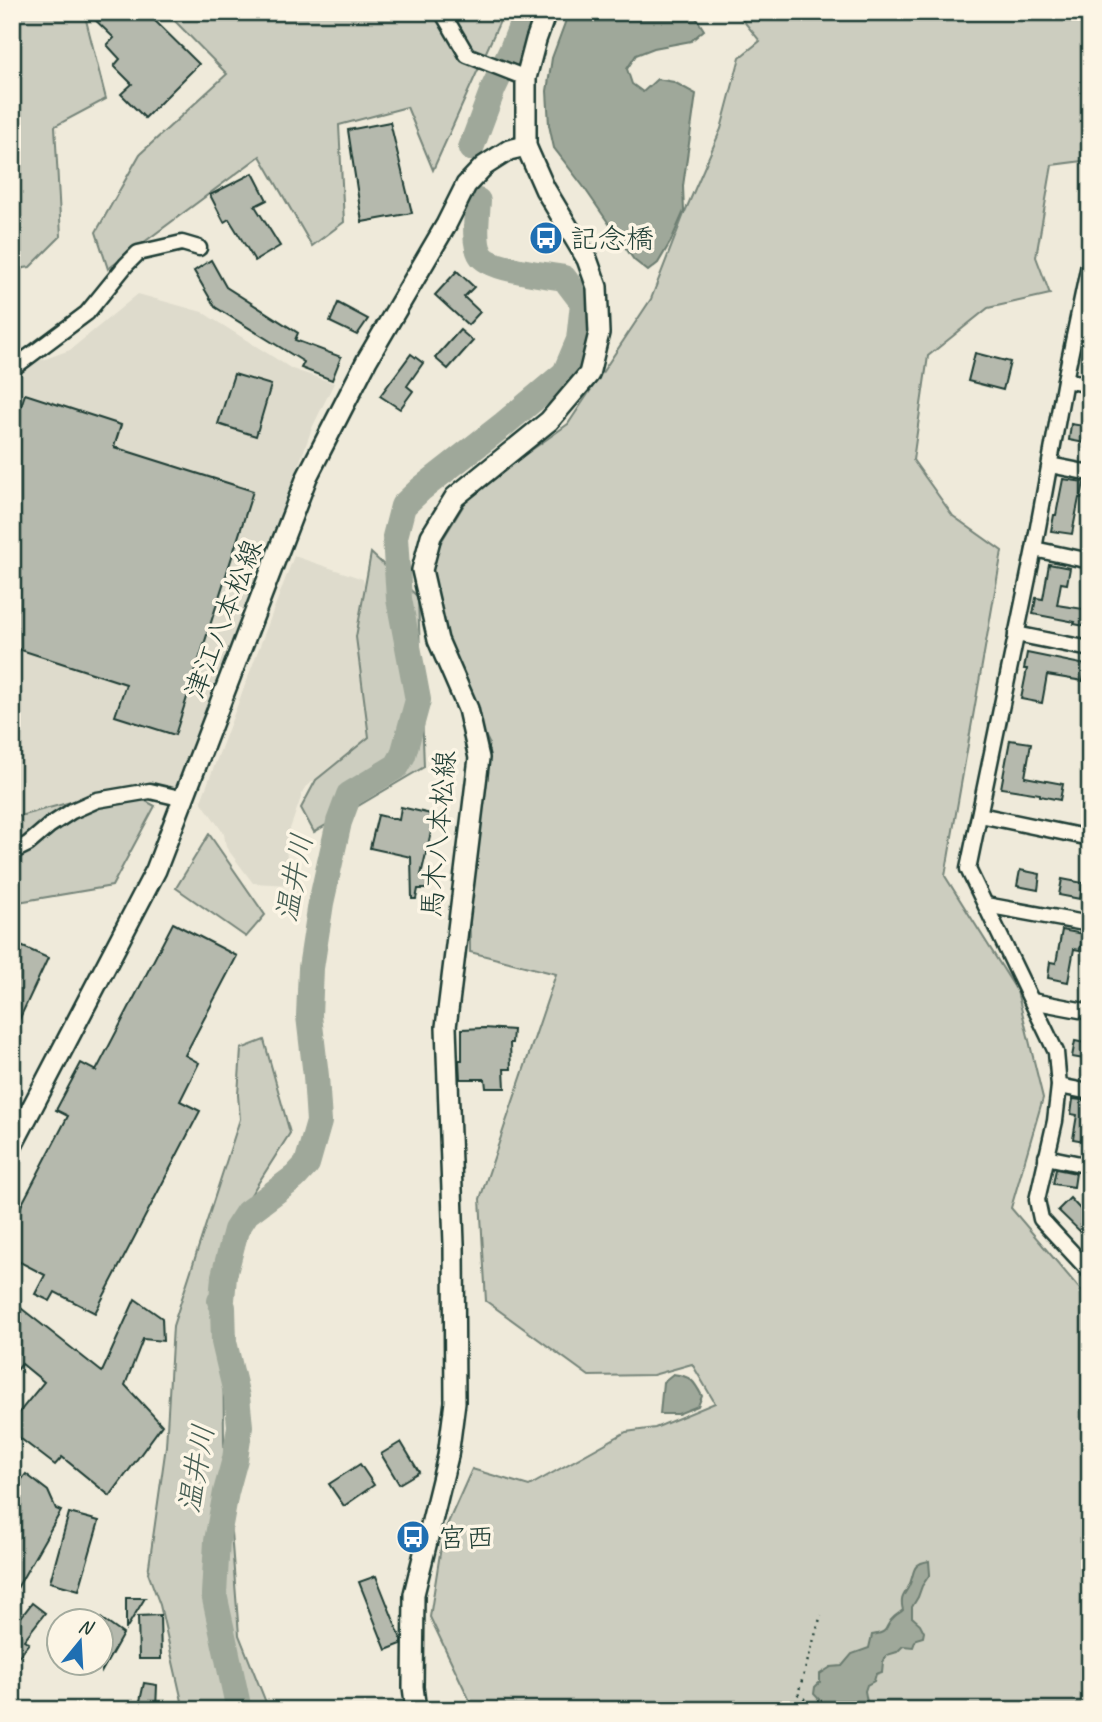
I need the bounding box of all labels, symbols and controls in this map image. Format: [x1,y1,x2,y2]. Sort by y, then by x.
bus stop icon: 記念橋 [527,219,565,257]
place label: 記念橋 [570,221,654,256]
street label: 津江八本松線 [177,534,269,704]
street label: 馬木八本松線 [413,749,463,919]
water label: 温井川 [267,830,321,926]
water label: 温井川 [169,1421,223,1517]
bus stop icon: 宮西 [394,1518,432,1556]
place label: 宮西 [438,1520,494,1555]
north arrow [46,1606,116,1676]
text: N [76,1614,97,1641]

